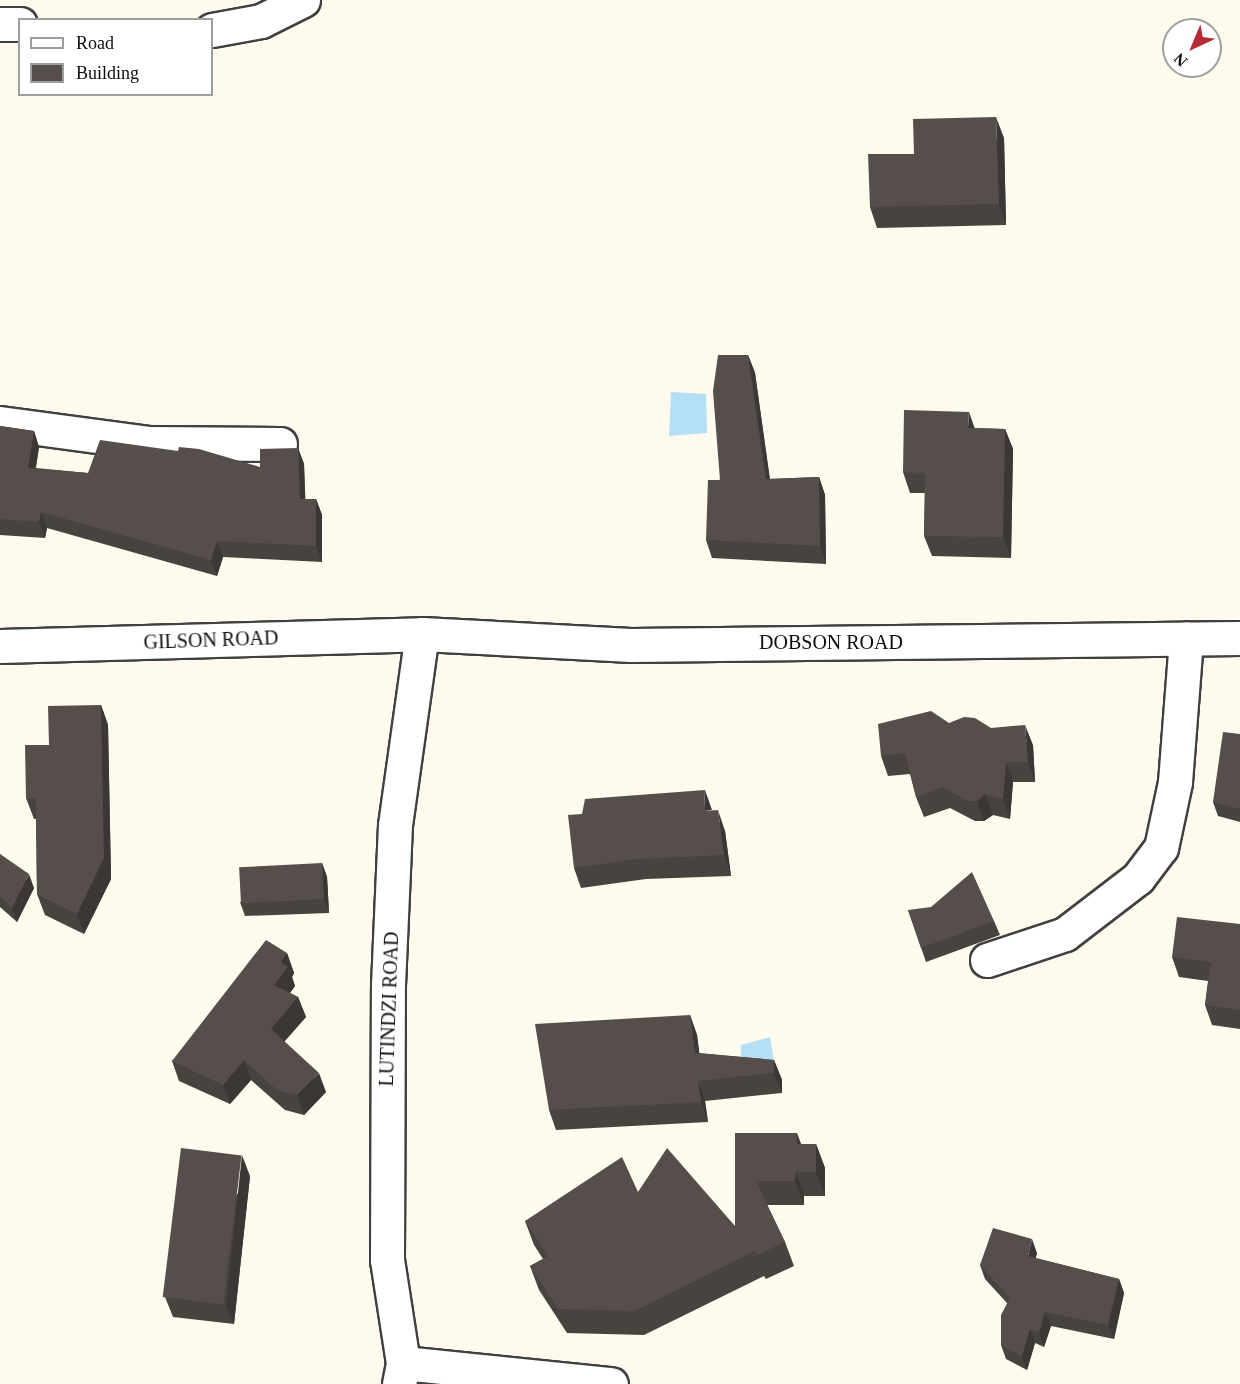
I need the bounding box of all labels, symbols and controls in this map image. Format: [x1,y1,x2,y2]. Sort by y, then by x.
legend [18,18,213,96]
north arrow [1162,18,1222,78]
text: Road [76,33,114,53]
text: N [1170,50,1191,70]
text: Building [76,63,139,83]
street label: GILSON ROAD [143,626,279,654]
street label: DOBSON ROAD [759,630,903,654]
street label: LUTINDZI ROAD [374,931,404,1087]

